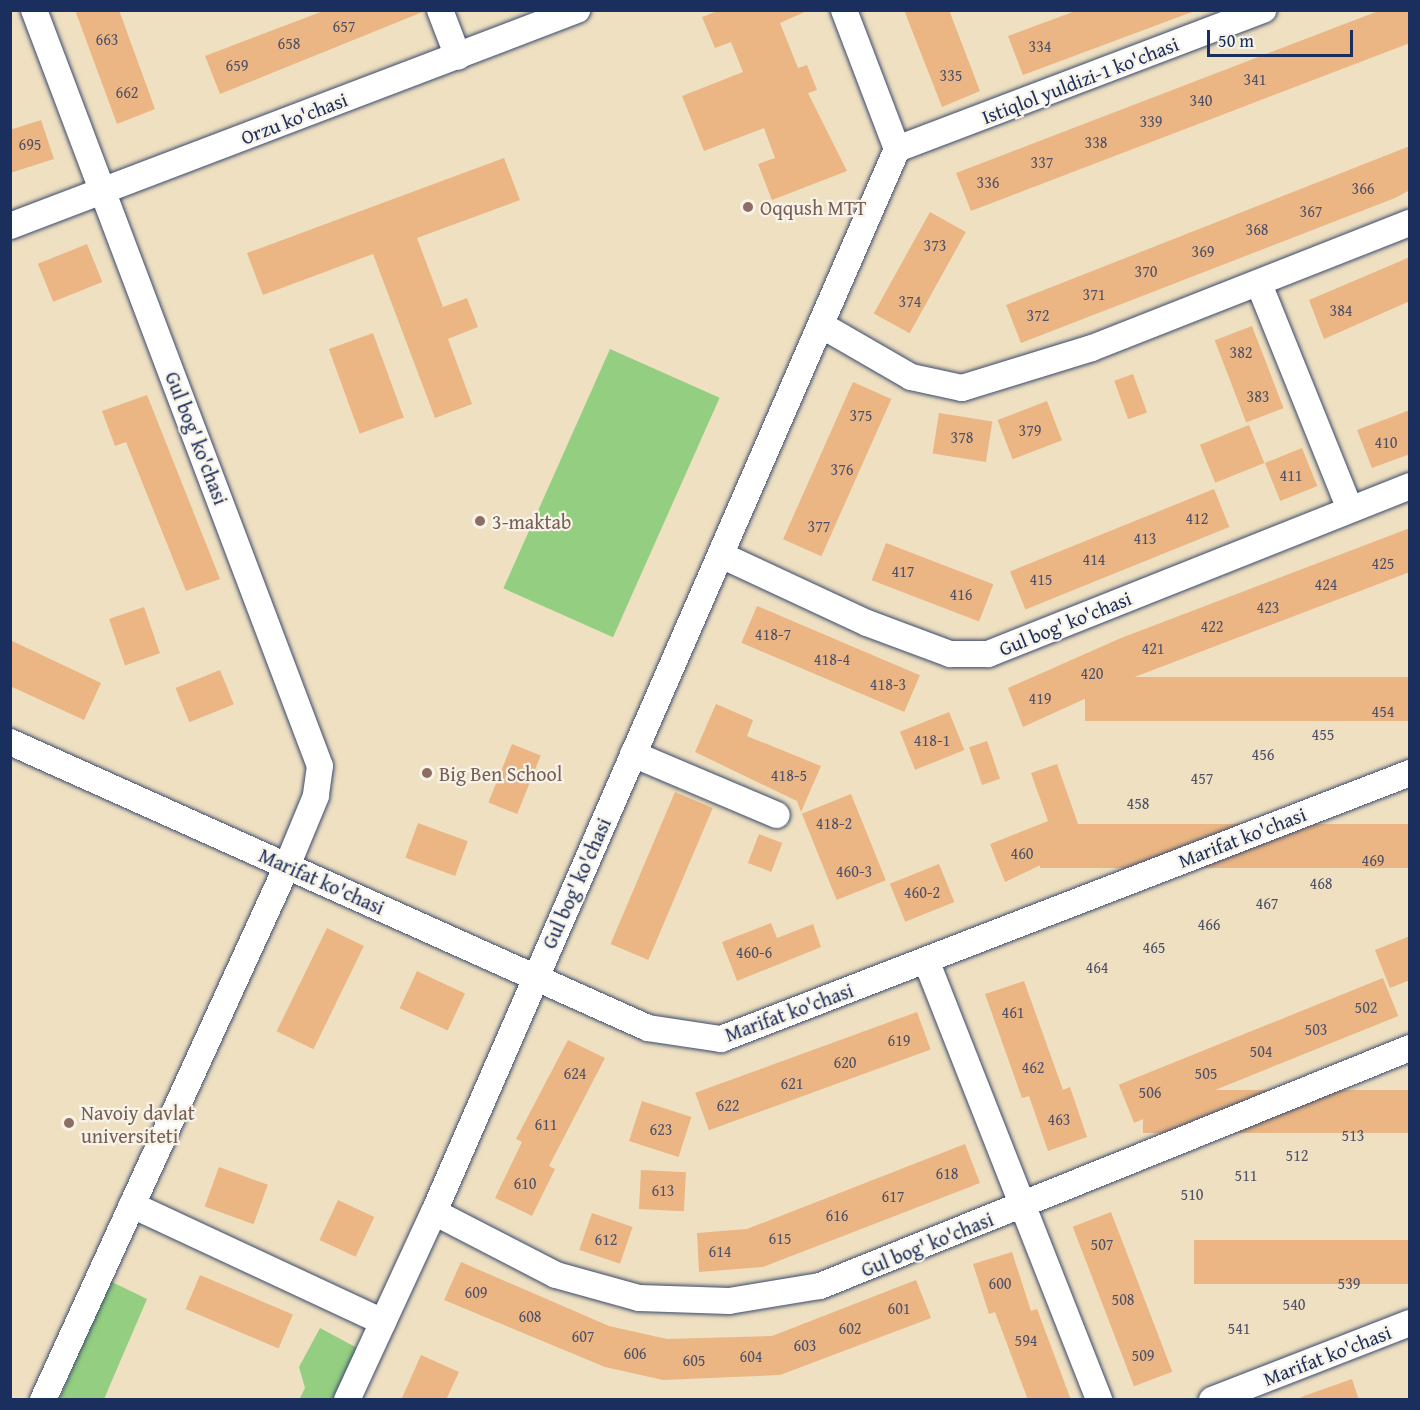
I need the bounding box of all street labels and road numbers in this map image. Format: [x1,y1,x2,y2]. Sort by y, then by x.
street label: Istiqlol yuldizi-1 ko'chasi [978,31,1182,129]
street label: Orzu ko'chasi [237,87,351,149]
street label: Gul bog' ko'chasi [161,368,233,508]
street label: Gul bog' ko'chasi [995,586,1135,660]
street label: Marifat ko'chasi [1175,802,1309,872]
street label: Gul bog' ko'chasi [536,814,616,952]
street label: Marifat ko'chasi [255,843,389,919]
street label: Marifat ko'chasi [721,978,857,1046]
street label: Gul bog' ko'chasi [857,1207,997,1281]
street label: Marifat ko'chasi [1260,1320,1394,1390]

